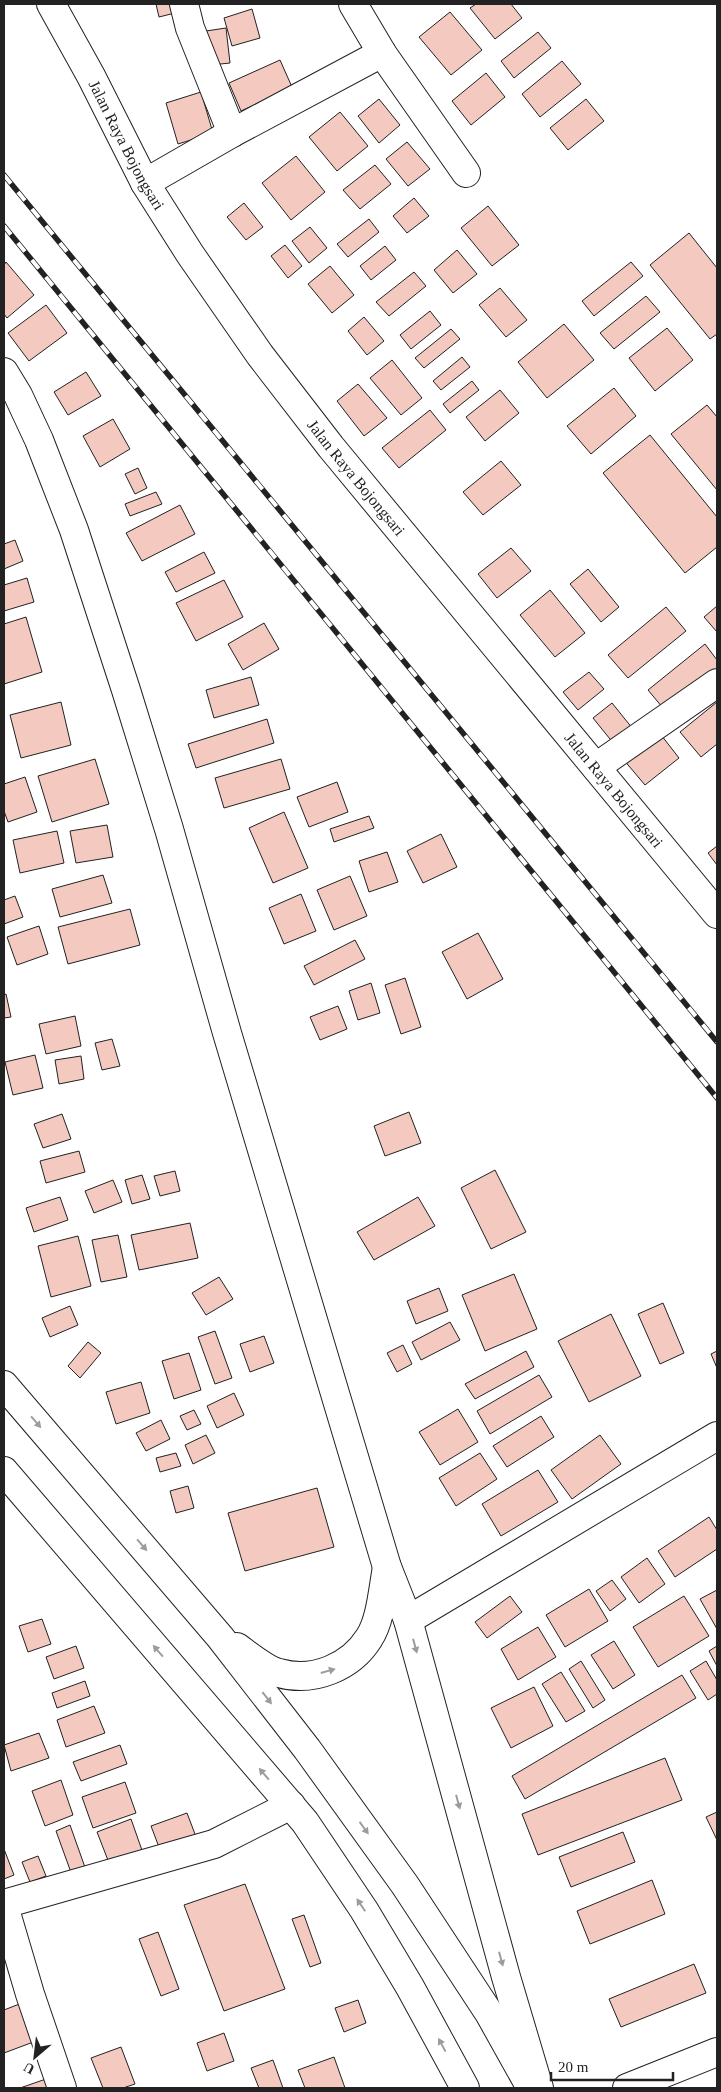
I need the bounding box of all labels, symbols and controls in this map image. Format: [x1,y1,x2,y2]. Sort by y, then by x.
street label: Jalan Raya Bojongsari [86,77,168,213]
street label: Jalan Raya Bojongsari [304,416,409,539]
street label: Jalan Raya Bojongsari [562,729,667,851]
one-way arrow [30,1416,41,1429]
one-way arrow [136,1539,147,1552]
one-way arrow [412,1638,420,1653]
one-way arrow [153,1644,164,1657]
one-way arrow [321,1666,336,1674]
one-way arrow [262,1691,273,1704]
one-way arrow [259,1767,270,1780]
one-way arrow [455,1795,463,1810]
one-way arrow [359,1821,369,1835]
one-way arrow [356,1898,365,1911]
one-way arrow [498,1952,506,1967]
north arrow [10,2032,60,2082]
one-way arrow [437,2039,446,2052]
scale bar [551,2050,674,2082]
text: U [21,2059,37,2077]
text: 20 m [558,2059,589,2075]

